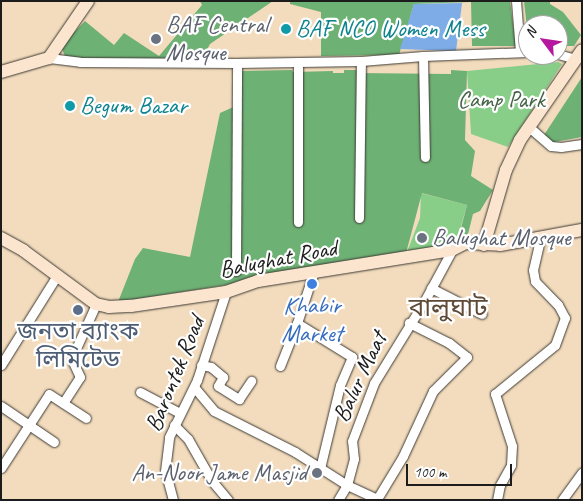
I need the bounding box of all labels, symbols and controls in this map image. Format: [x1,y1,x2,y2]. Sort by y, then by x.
place label: BAF Central Mosque [166,11,268,67]
place label: BAF NCO Women Mess [296,15,486,43]
north arrow [518,15,568,65]
marker: BAF NCO Women Mess [280,23,292,35]
text: N [521,24,540,41]
marker: BAF Central Mosque [150,33,162,45]
park label: Camp Park [457,86,545,114]
place label: Begum Bazar [80,92,187,120]
marker: Begum Bazar [64,100,76,112]
place label: Balughat Mosque [432,224,571,252]
marker: Balughat Mosque [416,232,428,244]
street label: Balughat Road [217,234,339,284]
marker: Khabir Market [306,278,318,290]
place label: Khabir Market [282,292,342,348]
district label: বালুঘাট [409,292,487,324]
marker: জনতা ব্যাংক লিমিটেড [72,304,84,316]
street label: Barontek Road [139,312,211,436]
place label: জনতা ব্যাংক লিমিটেড [17,318,139,374]
street label: Balur Maat [327,328,393,426]
scale bar [408,454,514,486]
place label: An-Noor Jame Masjid [131,459,307,487]
text: 100 m [414,463,446,482]
marker: An-Noor Jame Masjid [311,467,323,479]

